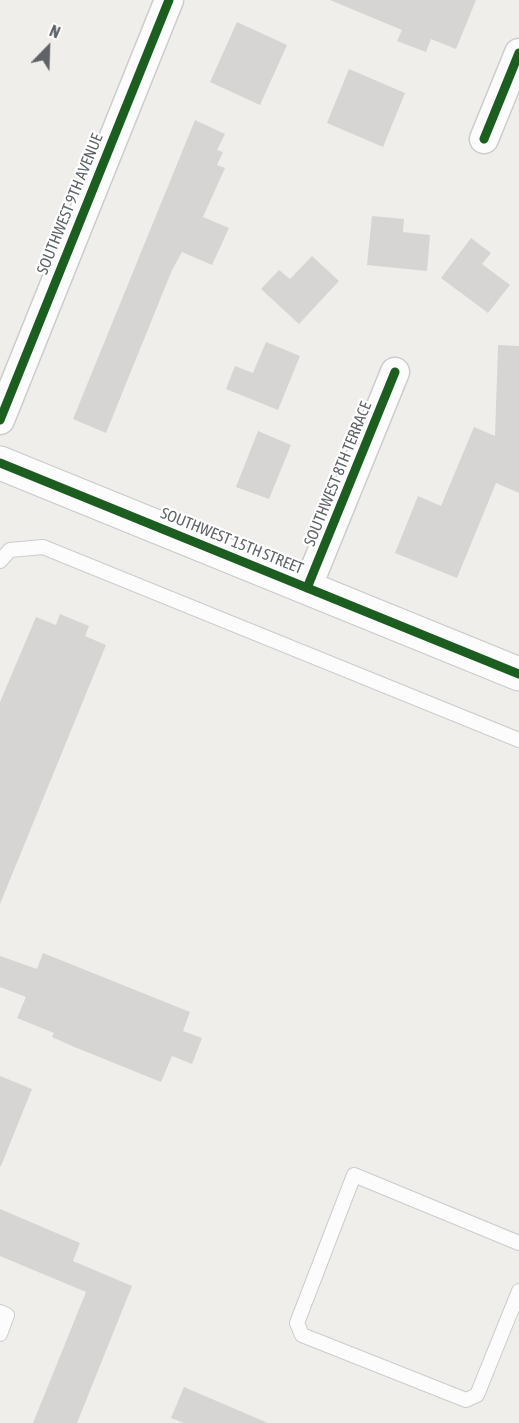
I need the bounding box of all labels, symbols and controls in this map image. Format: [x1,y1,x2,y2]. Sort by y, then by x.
north arrow [18,18,78,78]
text: N [47,21,63,42]
street label: SOUTHWEST 9TH AVENUE [33,131,107,277]
street label: SOUTHWEST 8TH TERRACE [300,399,376,549]
street label: SOUTHWEST 15TH STREET [158,504,306,578]

